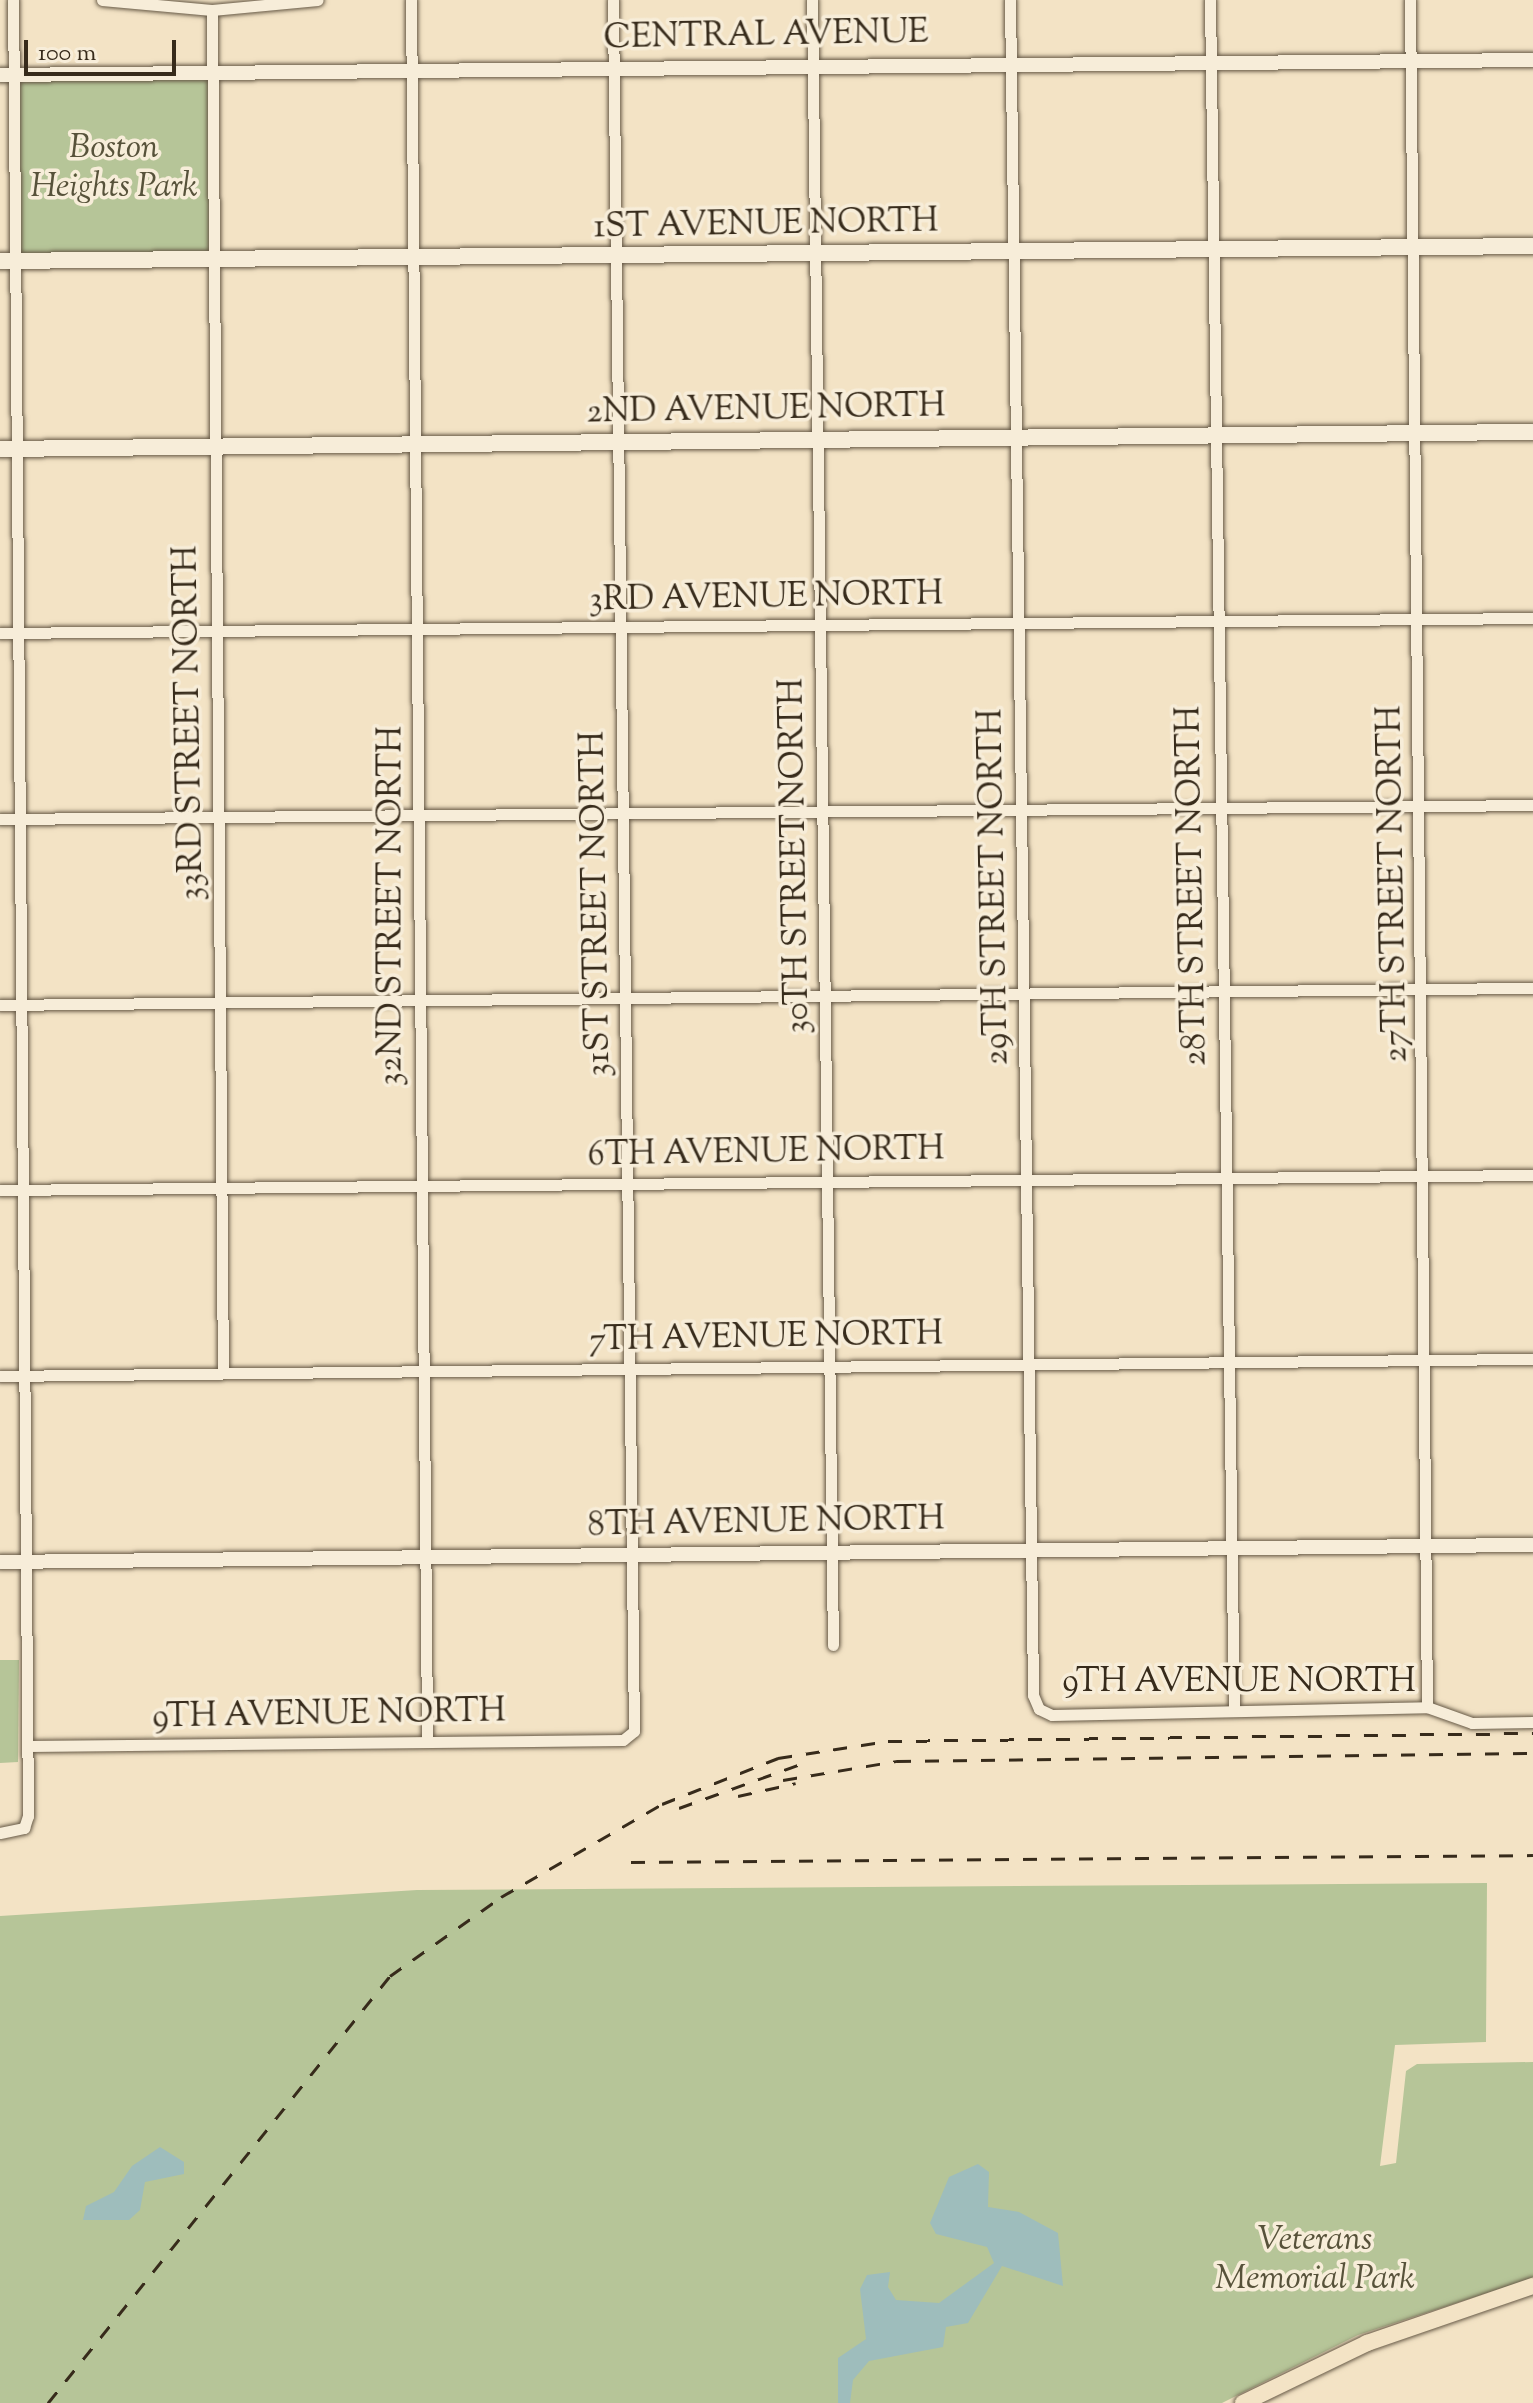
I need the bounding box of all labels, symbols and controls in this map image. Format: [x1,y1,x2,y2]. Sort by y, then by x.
street label: CENTRAL AVENUE [603,13,929,59]
scale bar [28,24,180,74]
text: 100 m [38,37,96,71]
park label: Boston Heights Park [30,128,198,208]
street label: 1ST AVENUE NORTH [593,202,939,248]
street label: 2ND AVENUE NORTH [586,386,946,434]
street label: 33RD STREET NORTH [167,545,213,901]
street label: 3RD AVENUE NORTH [589,575,943,621]
street label: 30TH STREET NORTH [773,678,819,1034]
street label: 27TH STREET NORTH [1370,705,1418,1063]
street label: 28TH STREET NORTH [1169,706,1217,1066]
street label: 29TH STREET NORTH [971,708,1019,1066]
street label: 32ND STREET NORTH [372,726,412,1086]
street label: 31ST STREET NORTH [574,731,620,1077]
street label: 6TH AVENUE NORTH [587,1129,945,1177]
street label: 7TH AVENUE NORTH [589,1315,943,1361]
street label: 8TH AVENUE NORTH [587,1499,945,1547]
street label: 9TH AVENUE NORTH [1062,1663,1416,1703]
street label: 9TH AVENUE NORTH [152,1692,506,1738]
park label: Veterans Memorial Park [1215,2220,1415,2300]

